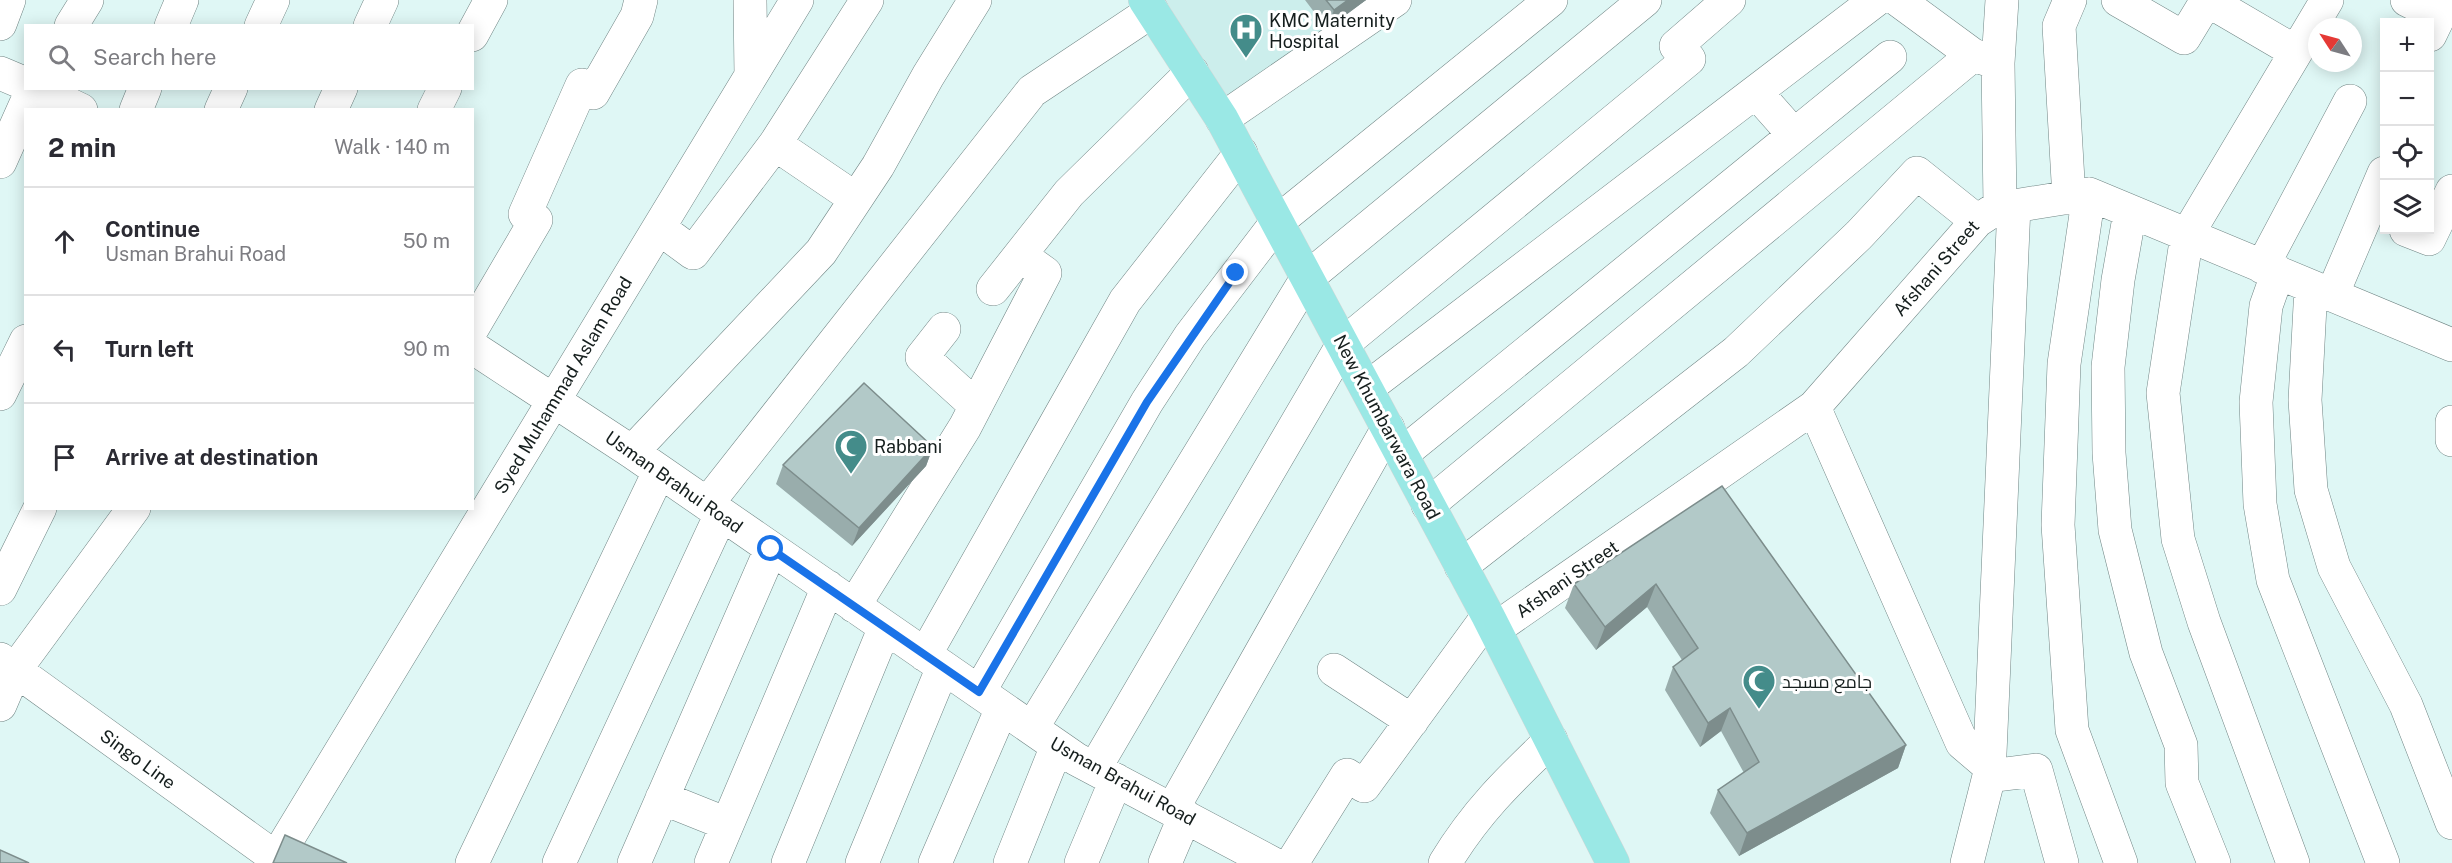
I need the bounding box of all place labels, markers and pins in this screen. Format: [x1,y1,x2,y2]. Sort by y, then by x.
place label: KMC Maternity Hospital [1269,10,1395,52]
hospital icon: KMC Maternity Hospital [1228,12,1264,59]
mosque icon: Rabbani [833,428,869,475]
place label: Rabbani [874,436,942,457]
mosque icon: جامع مسجد [1741,663,1777,710]
place label: جامع مسجد [1782,671,1872,694]

